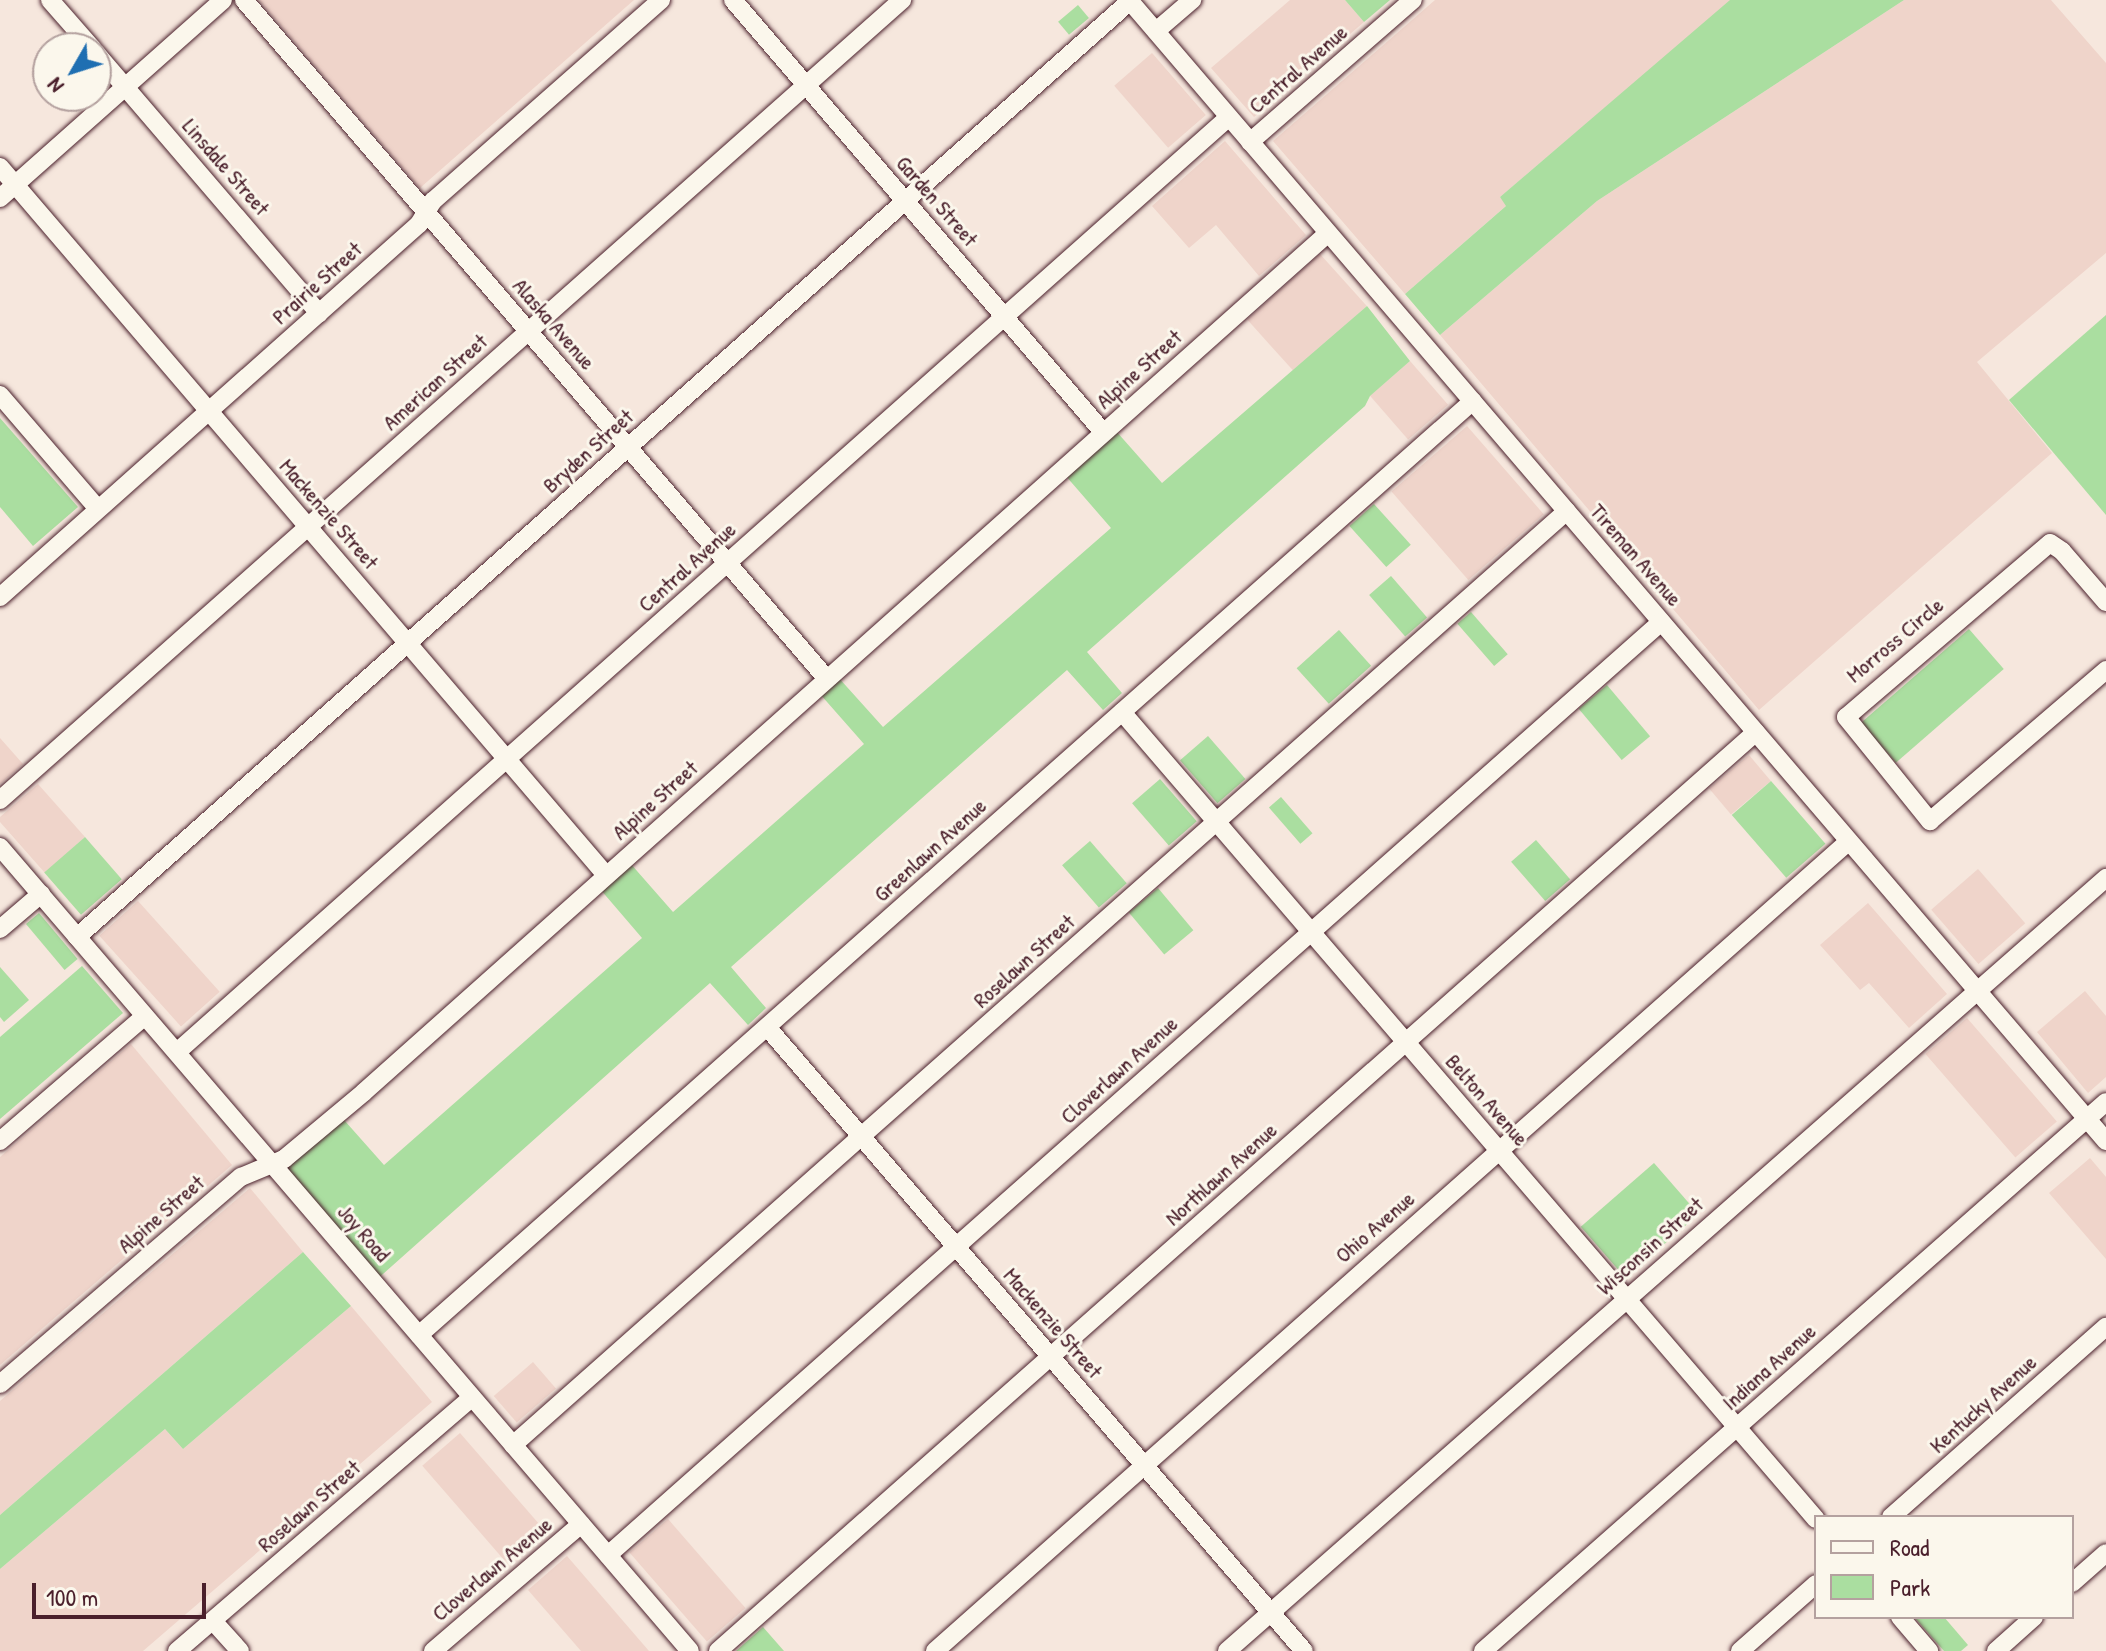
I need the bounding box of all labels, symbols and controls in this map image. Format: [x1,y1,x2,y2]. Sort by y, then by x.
street label: Central Avenue [1243,19,1353,119]
north arrow [32,32,112,112]
text: N [40,72,70,100]
street label: Linsdale Street [177,113,275,221]
street label: Garden Street [891,150,983,252]
street label: Prairie Street [267,236,367,330]
street label: Alaska Avenue [507,273,601,375]
street label: Alpine Street [1091,324,1187,414]
street label: American Street [377,328,493,436]
street label: Bryden Street [537,404,639,498]
street label: Mackenzie Street [274,453,384,575]
street label: Tireman Avenue [1584,498,1688,612]
street label: Central Avenue [633,516,741,618]
street label: Morross Circle [1841,592,1949,688]
street label: Alpine Street [607,755,703,845]
street label: Greenlawn Avenue [868,793,992,907]
street label: Roselawn Street [968,909,1080,1013]
street label: Cloverlawn Avenue [1055,1011,1183,1129]
street label: Belton Avenue [1440,1049,1534,1151]
street label: Northlawn Avenue [1160,1117,1282,1231]
street label: Alpine Street [112,1169,210,1259]
street label: Ohio Avenue [1330,1186,1420,1268]
street label: Wisconsin Street [1591,1191,1709,1301]
street label: Joy Road [332,1199,396,1267]
street label: Mackenzie Street [998,1262,1108,1384]
street label: Indiana Avenue [1717,1318,1821,1416]
street label: Kentucky Avenue [1924,1349,2042,1459]
street label: Roselawn Street [252,1454,366,1558]
street label: Cloverlawn Avenue [427,1511,557,1627]
legend [1814,1515,2074,1619]
text: Road [1890,1531,1929,1563]
scale bar [36,1567,210,1617]
text: Park [1890,1571,1930,1603]
text: 100 m [46,1581,98,1613]

